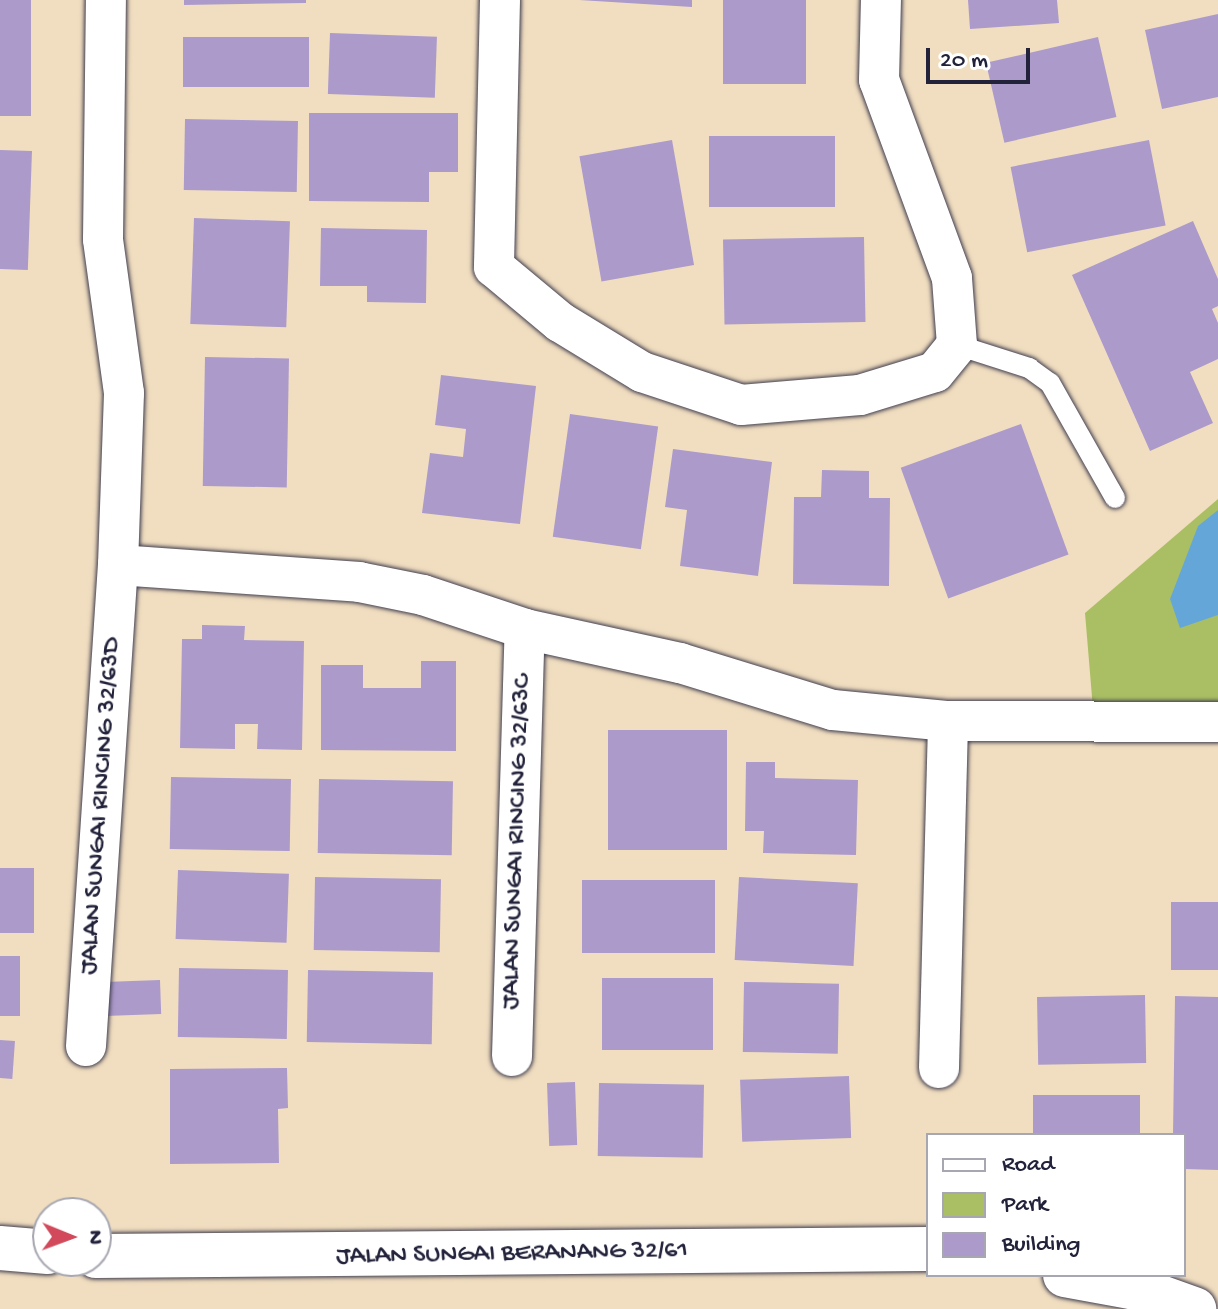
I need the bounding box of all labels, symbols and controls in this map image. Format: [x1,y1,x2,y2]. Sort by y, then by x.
scale bar [930,32,1034,82]
text: 20 m [940,47,988,76]
street label: JALAN SUNGAI RINCING 32/63D [75,636,129,976]
street label: JALAN SUNGAI RINCING 32/63C [497,674,539,1010]
legend [926,1133,1186,1277]
text: Road [1002,1151,1054,1180]
text: Park [1002,1191,1048,1220]
north arrow [32,1197,112,1277]
text: N [81,1230,107,1245]
text: Building [1002,1231,1080,1260]
street label: JALAN SUNGAI BERANANG 32/61 [336,1236,688,1274]

